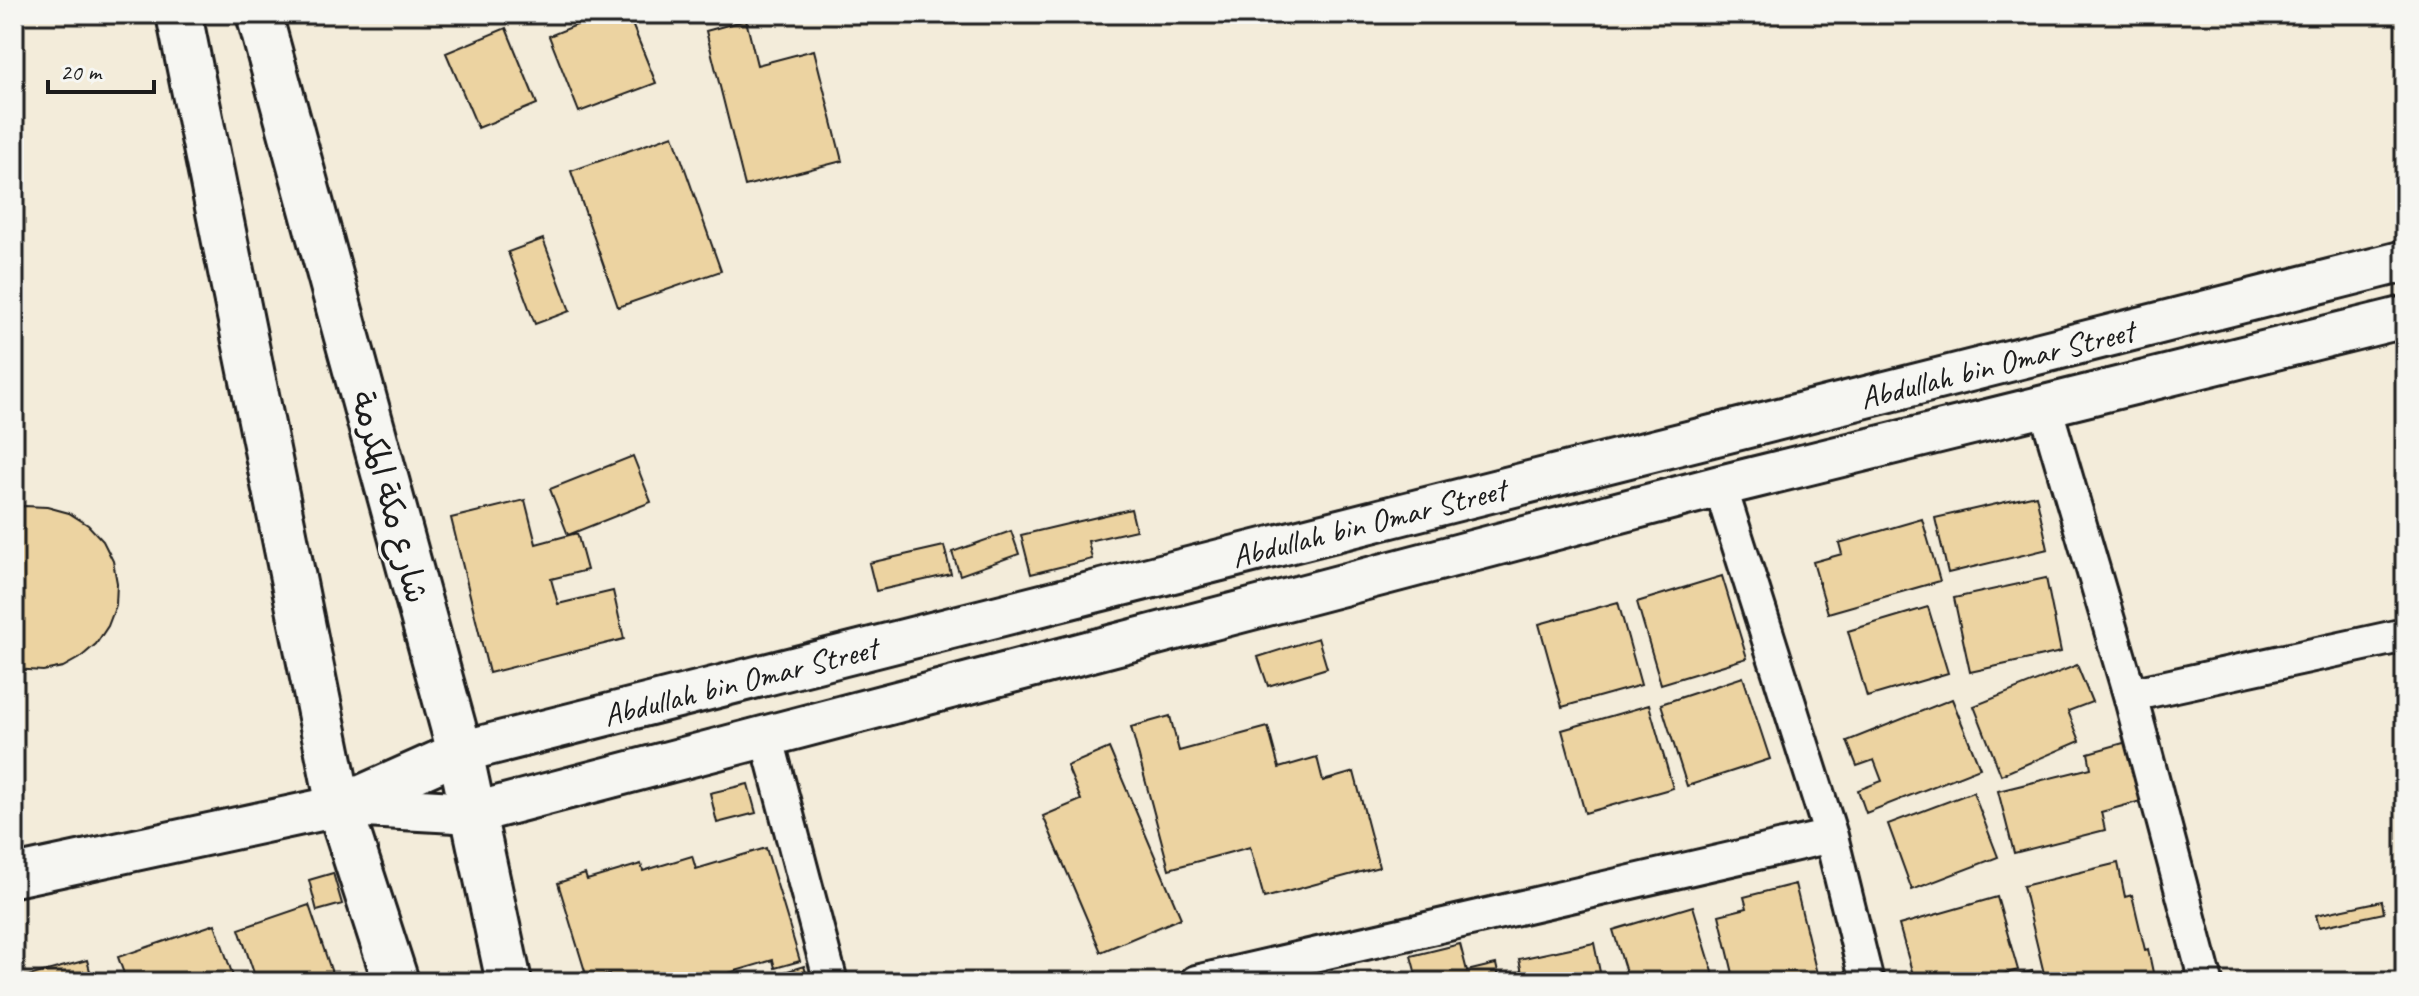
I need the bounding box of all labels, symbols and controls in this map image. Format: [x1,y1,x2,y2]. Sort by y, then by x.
scale bar [48,44,154,94]
text: 20 m [60,57,103,87]
street label: Abdullah bin Omar Street [1856,309,2142,419]
street label: شارع مكة المكرمة [340,386,438,608]
street label: Abdullah bin Omar Street [1227,468,1514,577]
street label: Abdullah bin Omar Street [599,626,886,736]

